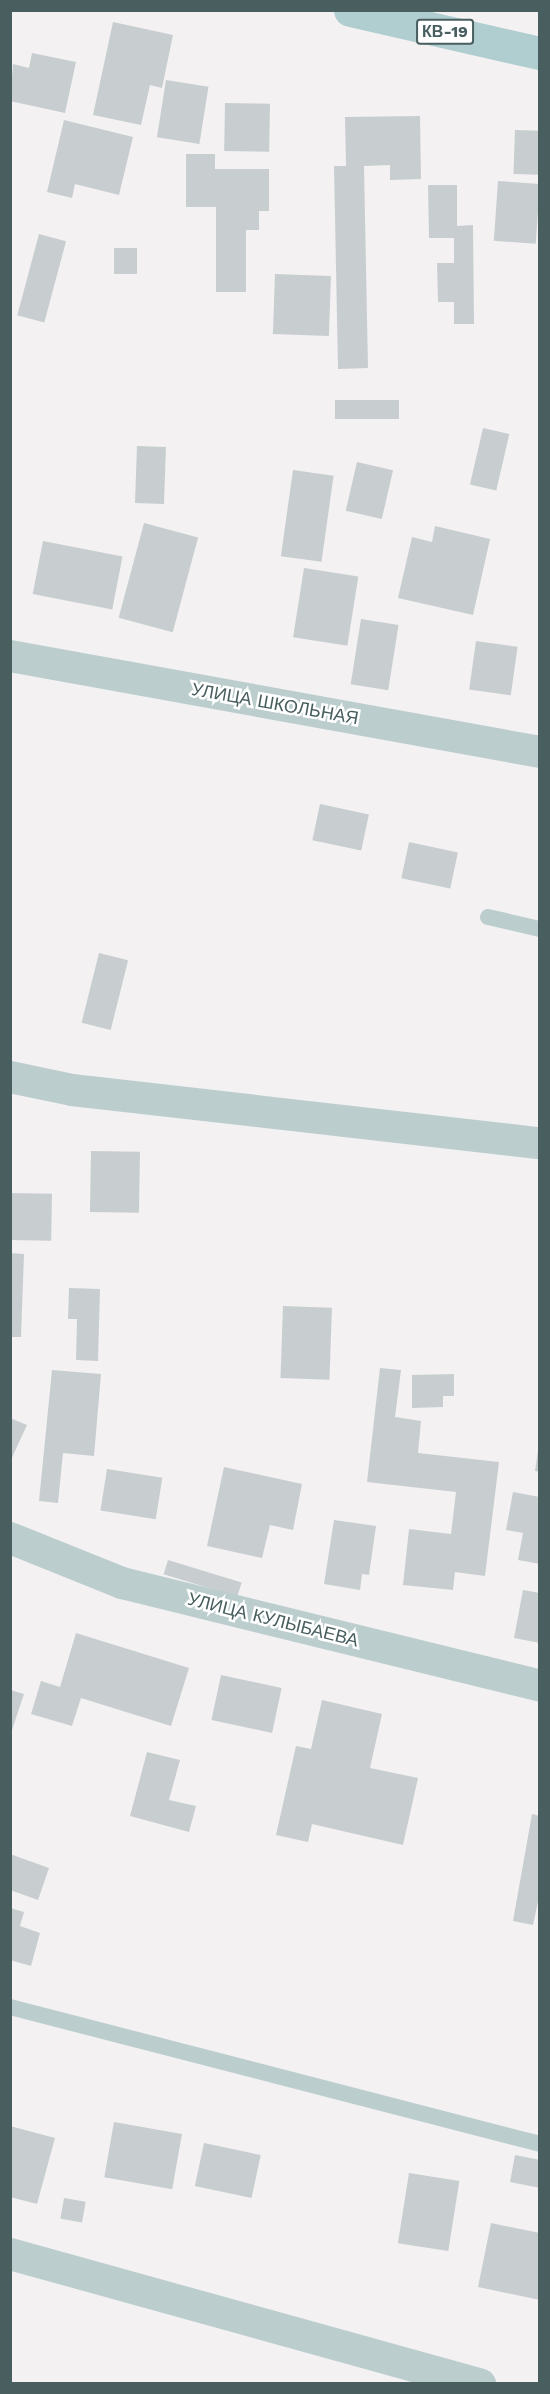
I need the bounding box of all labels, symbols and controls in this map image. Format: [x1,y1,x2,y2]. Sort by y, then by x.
road number: КВ-19 [415,19,475,45]
street label: УЛИЦА ШКОЛЬНАЯ [190,679,360,729]
street label: УЛИЦА КУЛЫБАЕВА [185,1588,361,1652]

